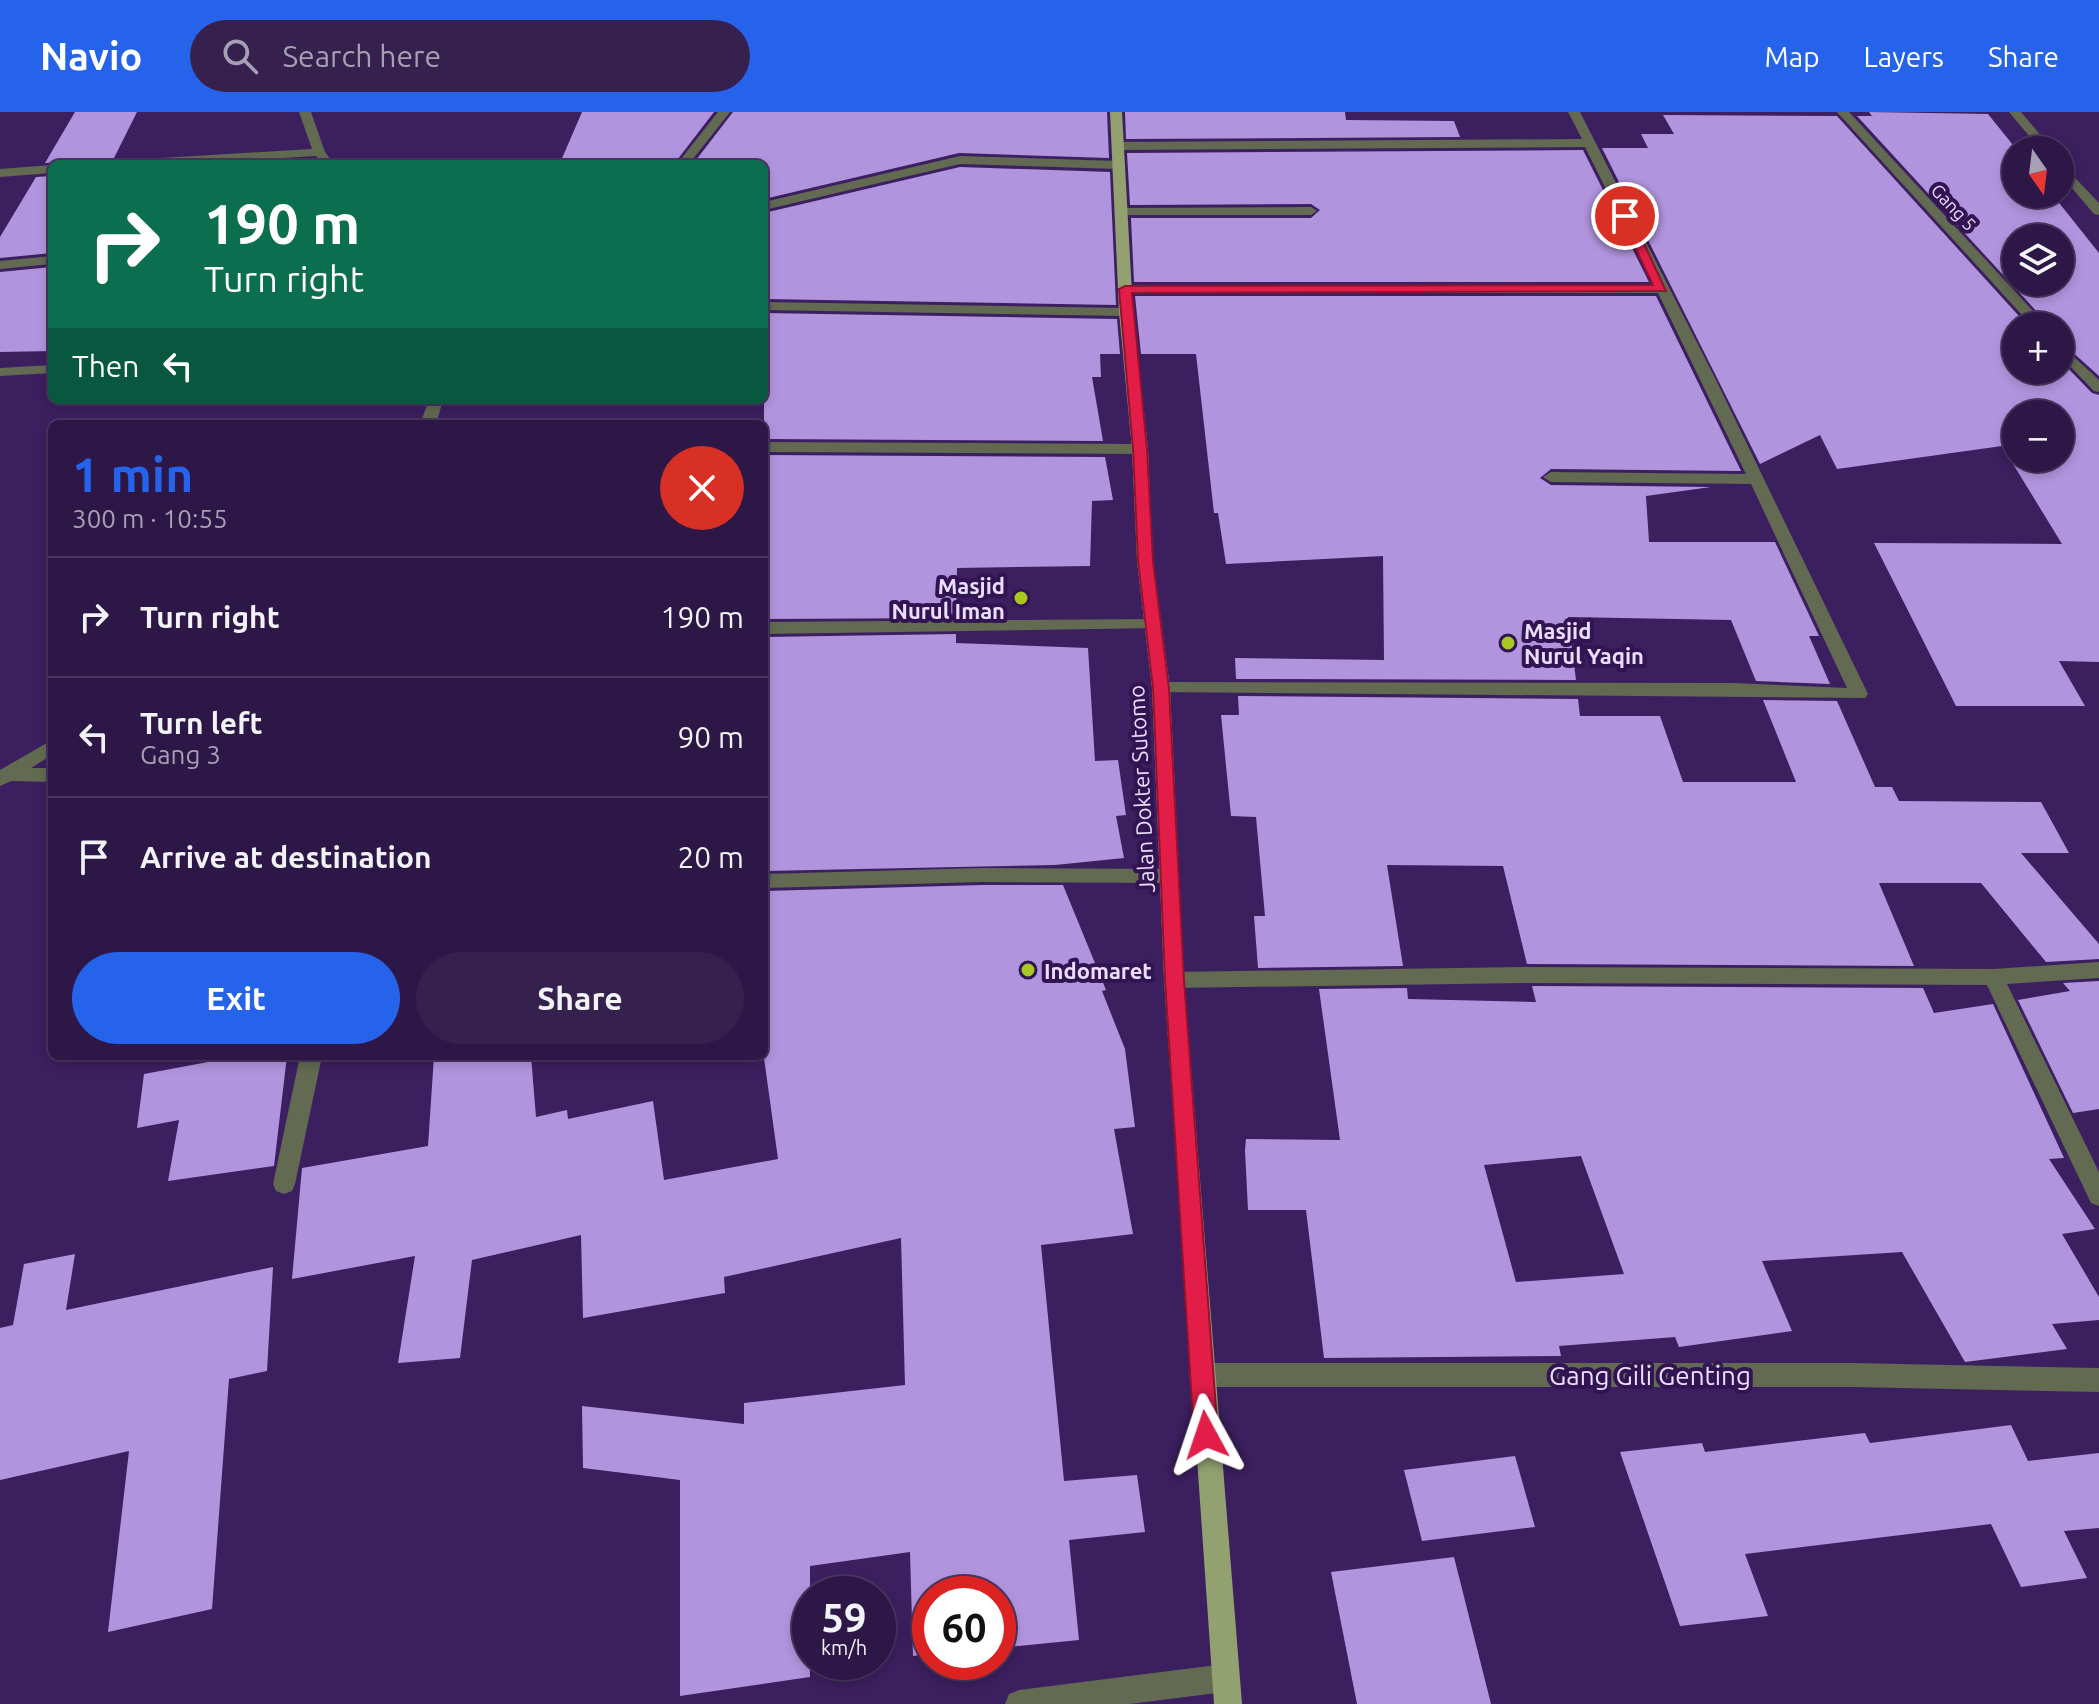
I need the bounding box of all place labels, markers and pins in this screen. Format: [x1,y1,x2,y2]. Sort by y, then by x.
pin [1591,182,1659,250]
place label: Masjid Nurul Iman [892,573,1005,623]
marker: Masjid Nurul Iman [1012,589,1030,607]
place label: Masjid Nurul Yaqin [1524,618,1644,668]
marker: Masjid Nurul Yaqin [1499,634,1517,652]
place label: Indomaret [1044,958,1152,983]
marker: Indomaret [1019,961,1037,979]

